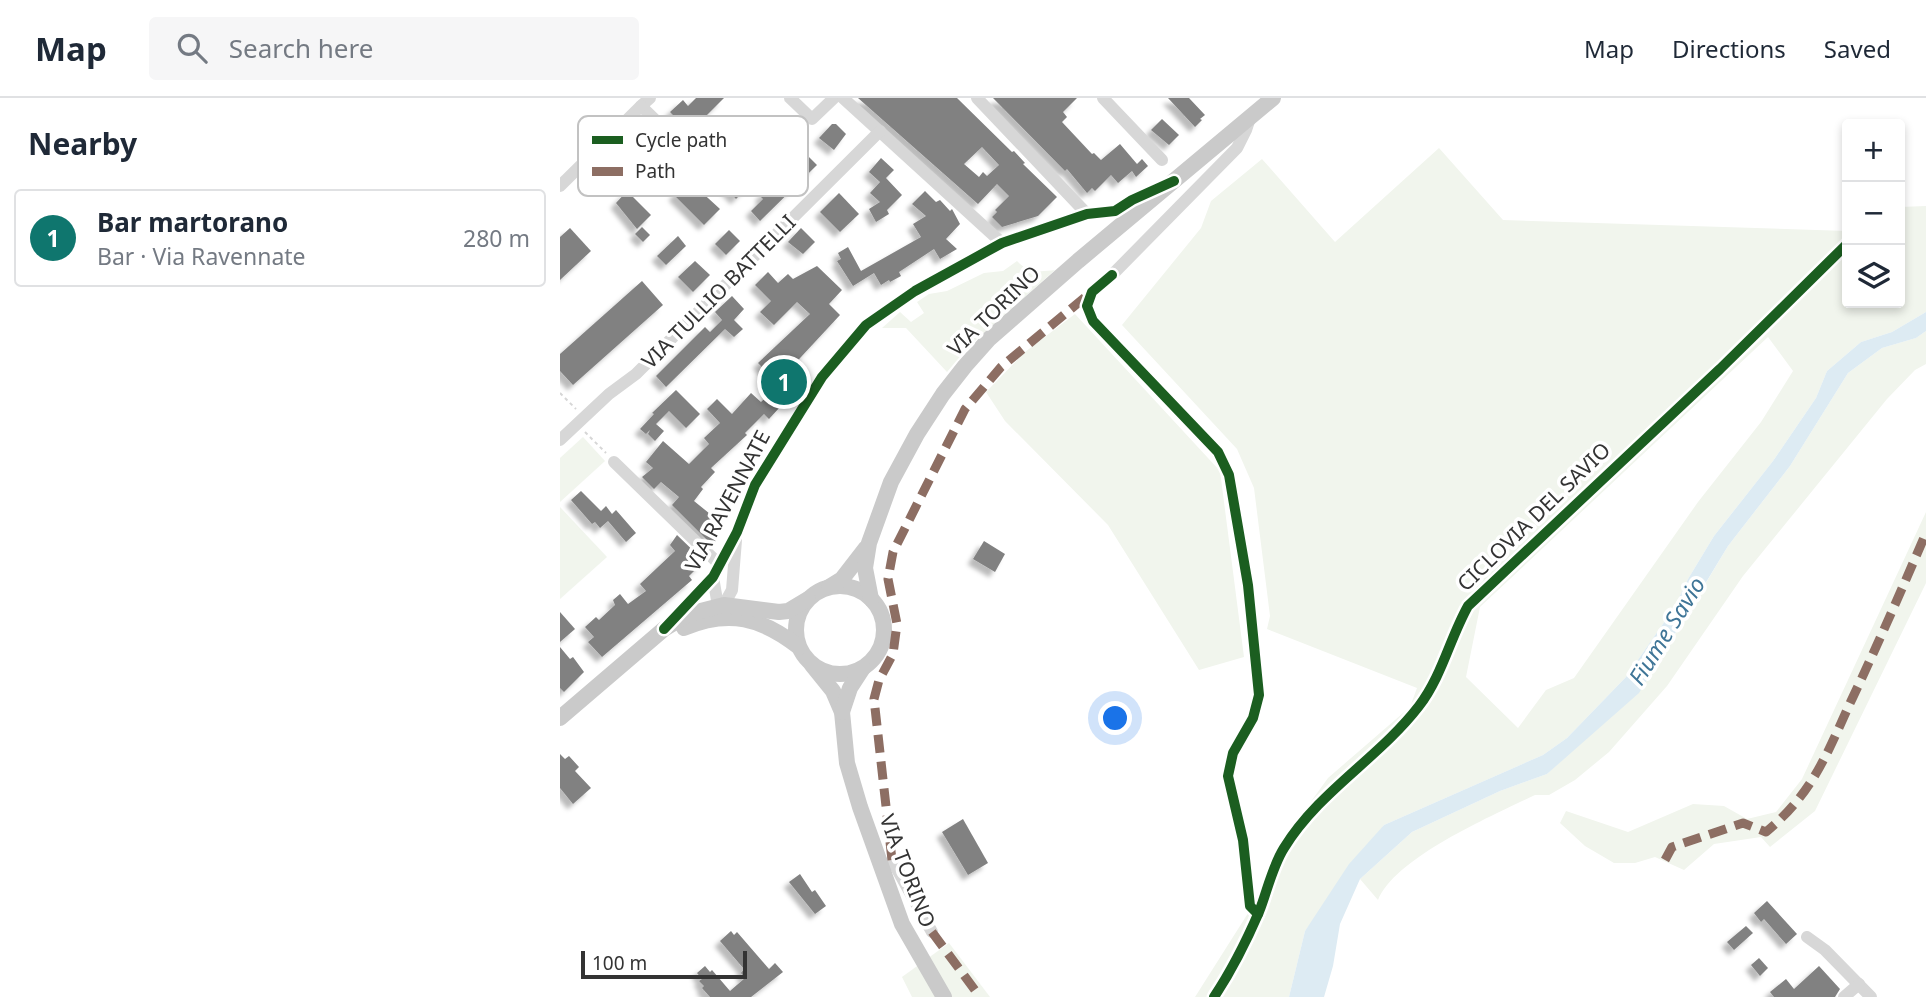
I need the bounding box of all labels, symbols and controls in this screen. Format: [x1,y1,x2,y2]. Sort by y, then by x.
search box [149,17,639,80]
text: Map [35,26,107,71]
icon: search [173,29,211,67]
text: Search here [229,30,373,66]
text: Map [1584,32,1634,65]
text: Directions [1672,32,1786,65]
text: Saved [1824,32,1891,65]
legend [578,116,808,196]
map controls [1842,119,1905,308]
button: + [1842,119,1905,182]
text: Nearby [28,123,137,164]
text: Cycle path [635,127,727,153]
text: Path [635,158,676,184]
button: − [1842,182,1905,245]
text: Bar martorano [97,204,288,240]
street label: VIA TULLIO BATTELLI [635,208,801,374]
text: 1 [46,222,60,254]
text: 280 m [463,222,530,254]
text: Bar · Via Ravennate [97,240,306,272]
button: layers [1842,245,1905,308]
street label: VIA TORINO [941,259,1046,362]
pin: 1 [761,356,807,408]
street label: VIA RAVENNATE [678,425,776,576]
street label: CICLOVIA DEL SAVIO [1451,436,1616,597]
water label: Fiume Savio [1620,570,1712,691]
your location [1098,701,1132,735]
street label: VIA TORINO [874,810,942,931]
scale bar [581,948,747,980]
text: 100 m [592,950,647,976]

